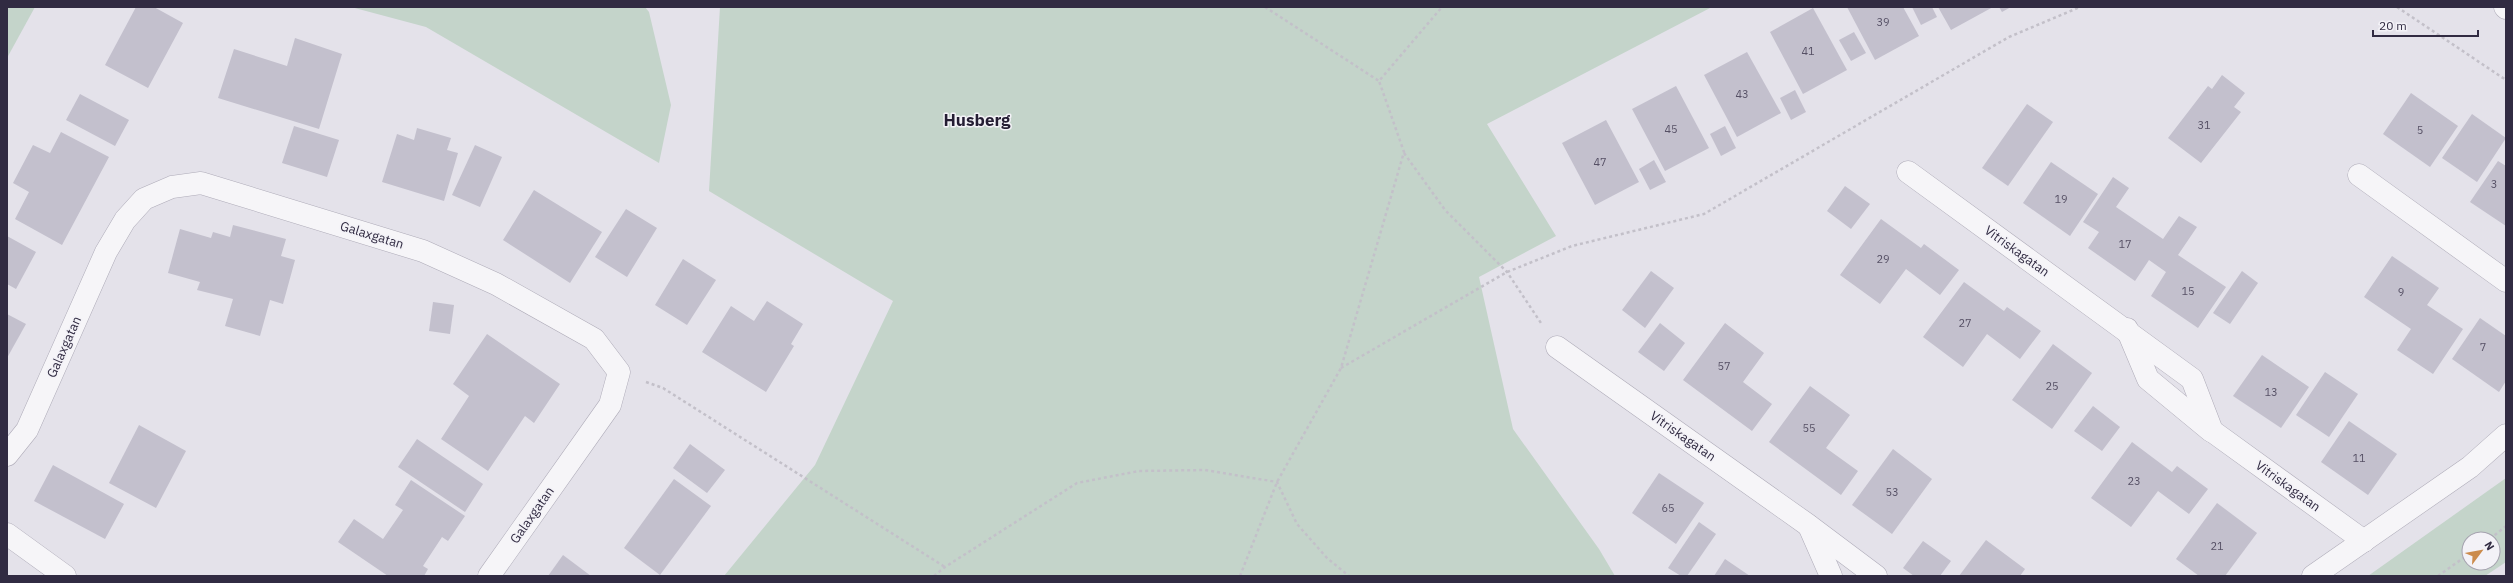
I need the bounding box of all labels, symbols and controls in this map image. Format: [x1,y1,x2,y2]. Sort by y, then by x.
scale bar [2373,12,2478,38]
house number: 39 [1876,15,1890,29]
text: 20 m [2379,18,2407,33]
house number: 41 [1801,44,1815,58]
house number: 43 [1735,87,1749,101]
district label: Husberg [944,109,1011,131]
house number: 31 [2197,118,2211,132]
house number: 45 [1664,122,1678,136]
house number: 5 [2417,123,2423,137]
house number: 47 [1593,155,1607,169]
house number: 3 [2491,177,2497,191]
house number: 19 [2054,192,2068,206]
street label: Galaxgatan [338,217,406,253]
street label: Vitriskagatan [1981,222,2053,280]
house number: 17 [2118,237,2132,251]
house number: 29 [1876,252,1890,266]
house number: 15 [2181,284,2195,298]
house number: 9 [2398,285,2404,299]
street label: Galaxgatan [43,314,85,380]
house number: 27 [1958,316,1972,330]
house number: 7 [2480,340,2486,354]
house number: 57 [1717,359,1731,373]
house number: 25 [2045,379,2059,393]
house number: 13 [2264,385,2278,399]
street label: Vitriskagatan [1647,407,1719,465]
house number: 55 [1802,421,1816,435]
house number: 11 [2352,451,2366,465]
street label: Vitriskagatan [2252,457,2324,515]
house number: 23 [2127,474,2141,488]
street label: Galaxgatan [506,483,558,547]
house number: 53 [1885,485,1899,499]
house number: 65 [1661,501,1675,515]
north arrow [2461,531,2501,571]
house number: 21 [2210,539,2224,553]
text: N [2481,539,2498,553]

